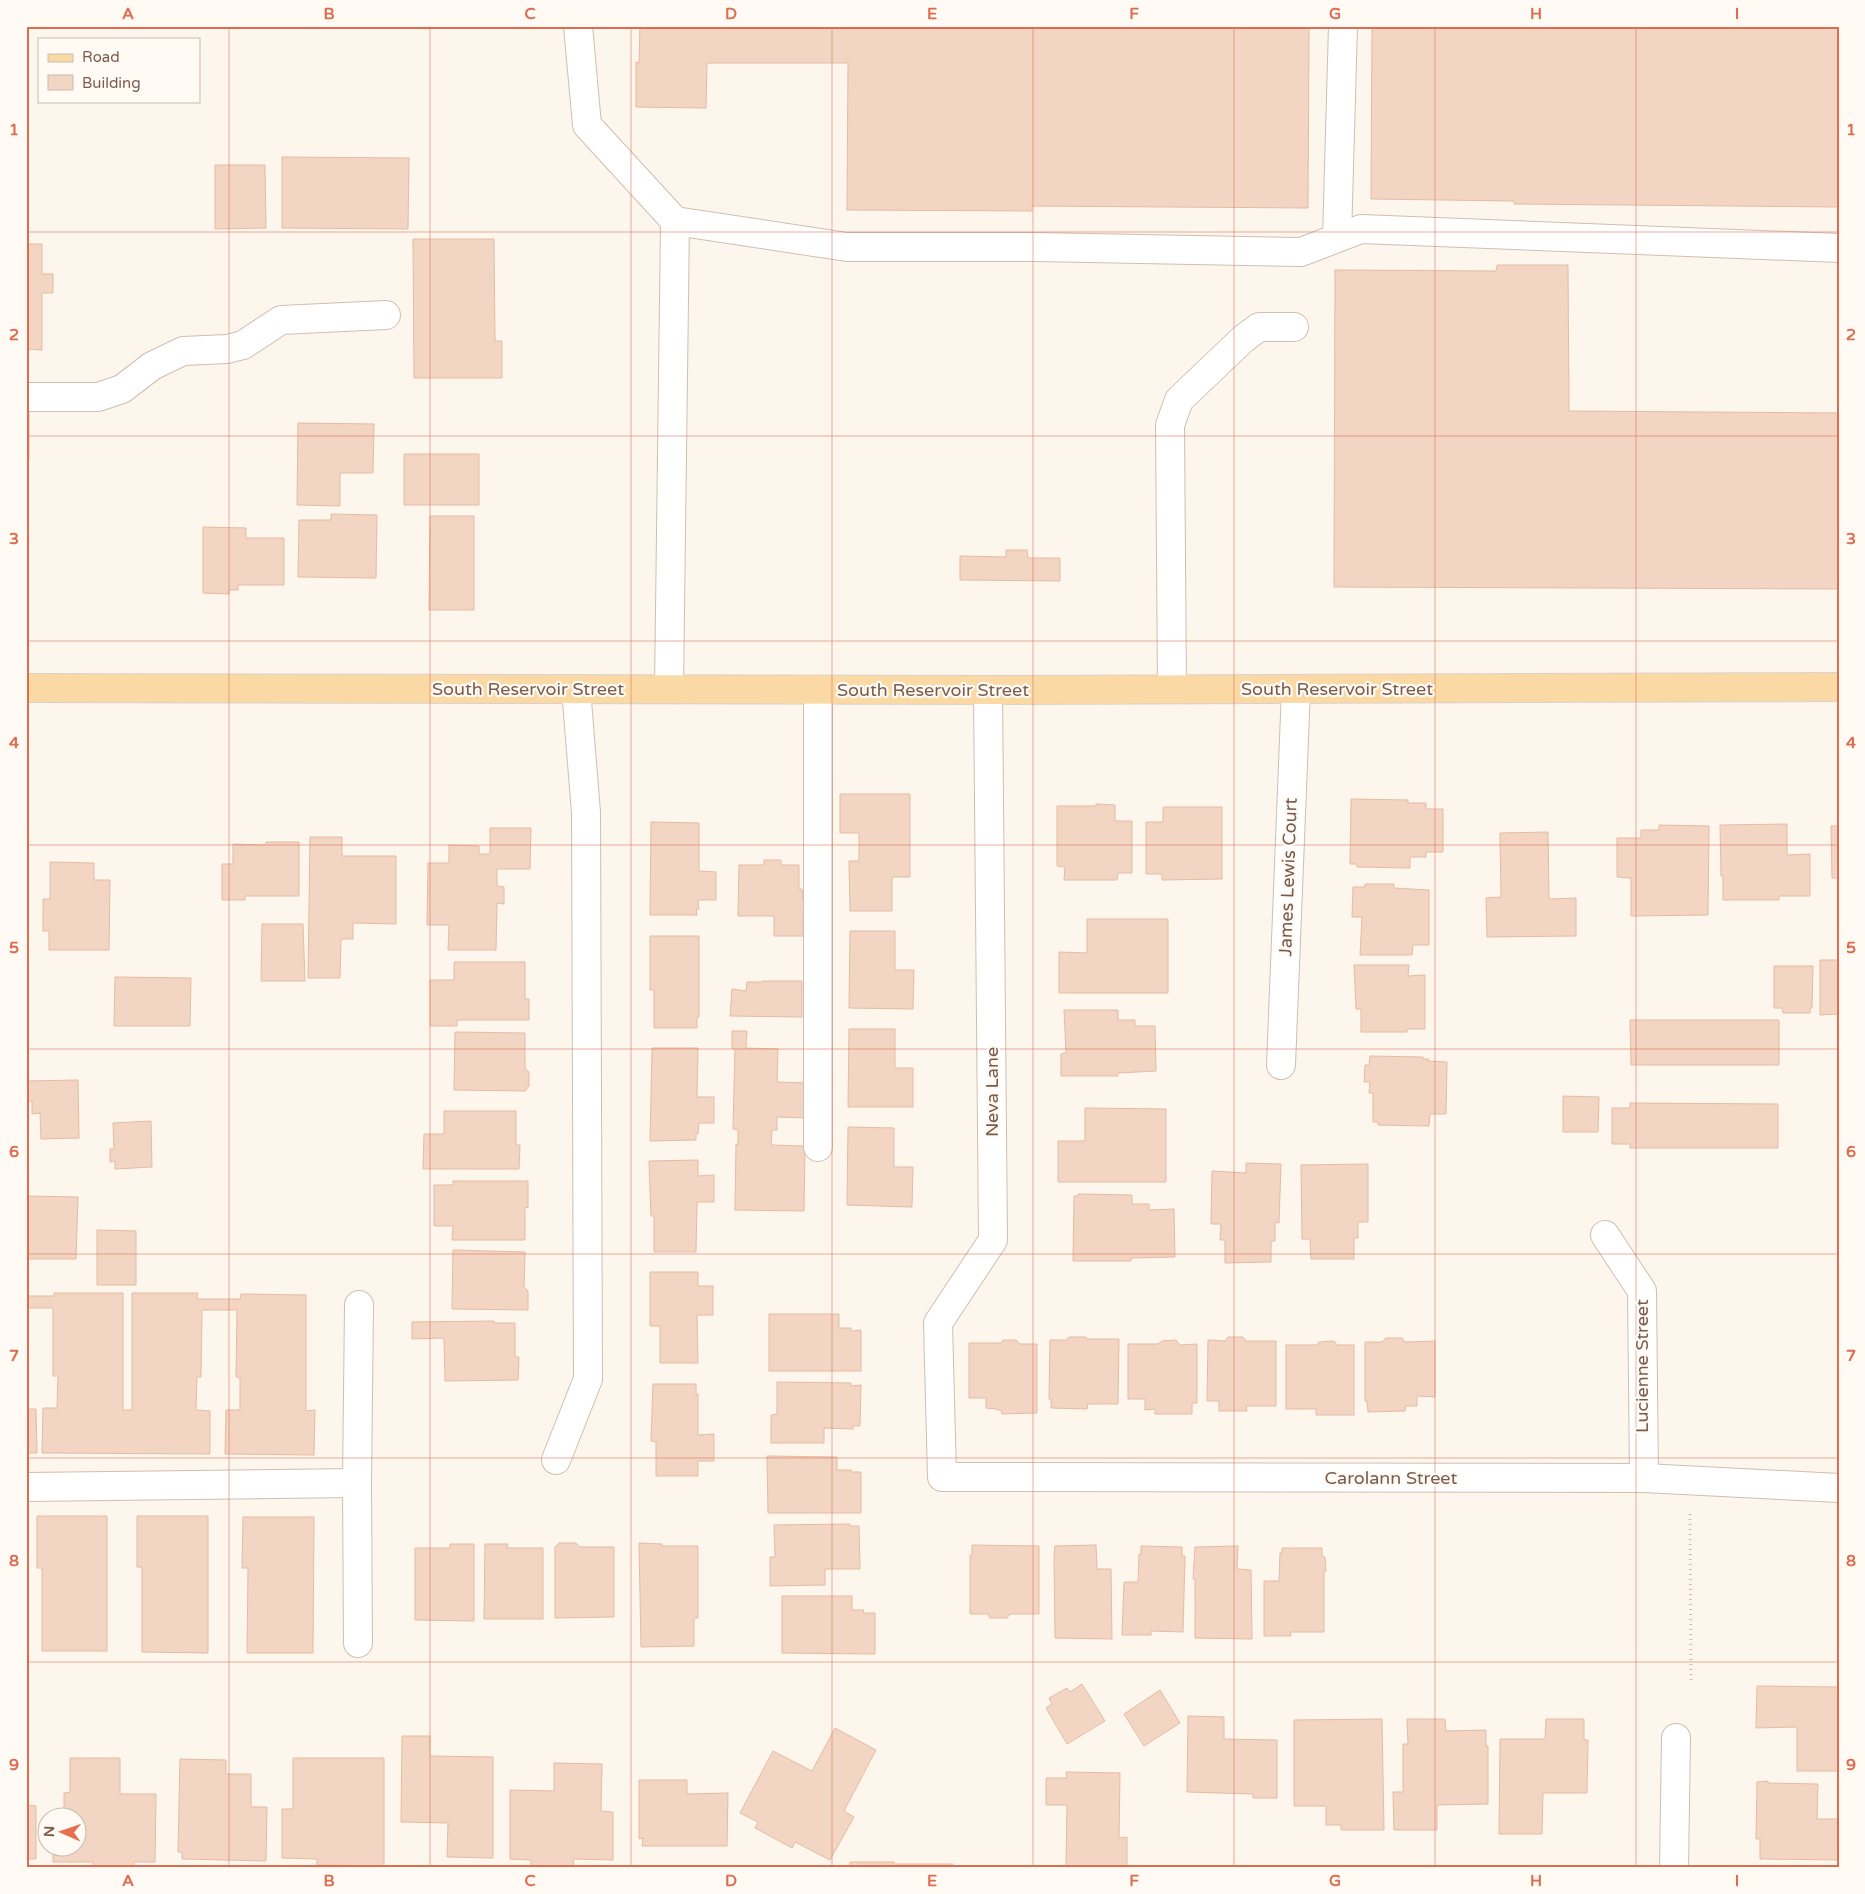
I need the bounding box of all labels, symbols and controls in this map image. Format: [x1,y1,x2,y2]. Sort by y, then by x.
text: A [122,4,134,24]
text: B [323,4,335,24]
text: C [524,4,536,24]
text: D [725,4,737,24]
text: E [927,4,937,24]
text: F [1129,4,1139,24]
text: G [1329,4,1341,24]
text: H [1530,4,1542,24]
text: I [1735,4,1739,24]
legend [38,38,200,102]
text: Road [82,48,120,66]
text: Building [82,74,141,92]
text: 1 [9,120,19,140]
text: 1 [1846,120,1856,140]
text: 2 [9,325,19,345]
text: 2 [1846,325,1856,345]
text: 3 [9,529,19,549]
text: 3 [1846,529,1856,549]
street label: South Reservoir Street [432,678,624,700]
street label: South Reservoir Street [1241,678,1433,700]
street label: South Reservoir Street [837,679,1029,701]
text: 4 [9,733,19,753]
text: 4 [1846,733,1856,753]
street label: James Lewis Court [1274,797,1302,957]
text: 5 [9,938,19,958]
text: 5 [1846,938,1856,958]
street label: Neva Lane [981,1047,1003,1137]
text: 6 [9,1142,19,1162]
text: 6 [1846,1142,1856,1162]
street label: Lucienne Street [1631,1299,1653,1433]
text: 7 [9,1346,19,1366]
text: 7 [1846,1346,1856,1366]
street label: Carolann Street [1325,1467,1458,1489]
text: 8 [9,1551,19,1571]
text: 8 [1846,1551,1856,1571]
text: 9 [9,1755,19,1775]
text: 9 [1846,1755,1856,1775]
north arrow [38,1806,88,1856]
text: N [41,1826,58,1837]
text: A [122,1871,134,1891]
text: B [323,1871,335,1891]
text: C [524,1871,536,1891]
text: D [725,1871,737,1891]
text: E [927,1871,937,1891]
text: F [1129,1871,1139,1891]
text: G [1329,1871,1341,1891]
text: H [1530,1871,1542,1891]
text: I [1735,1871,1739,1891]

